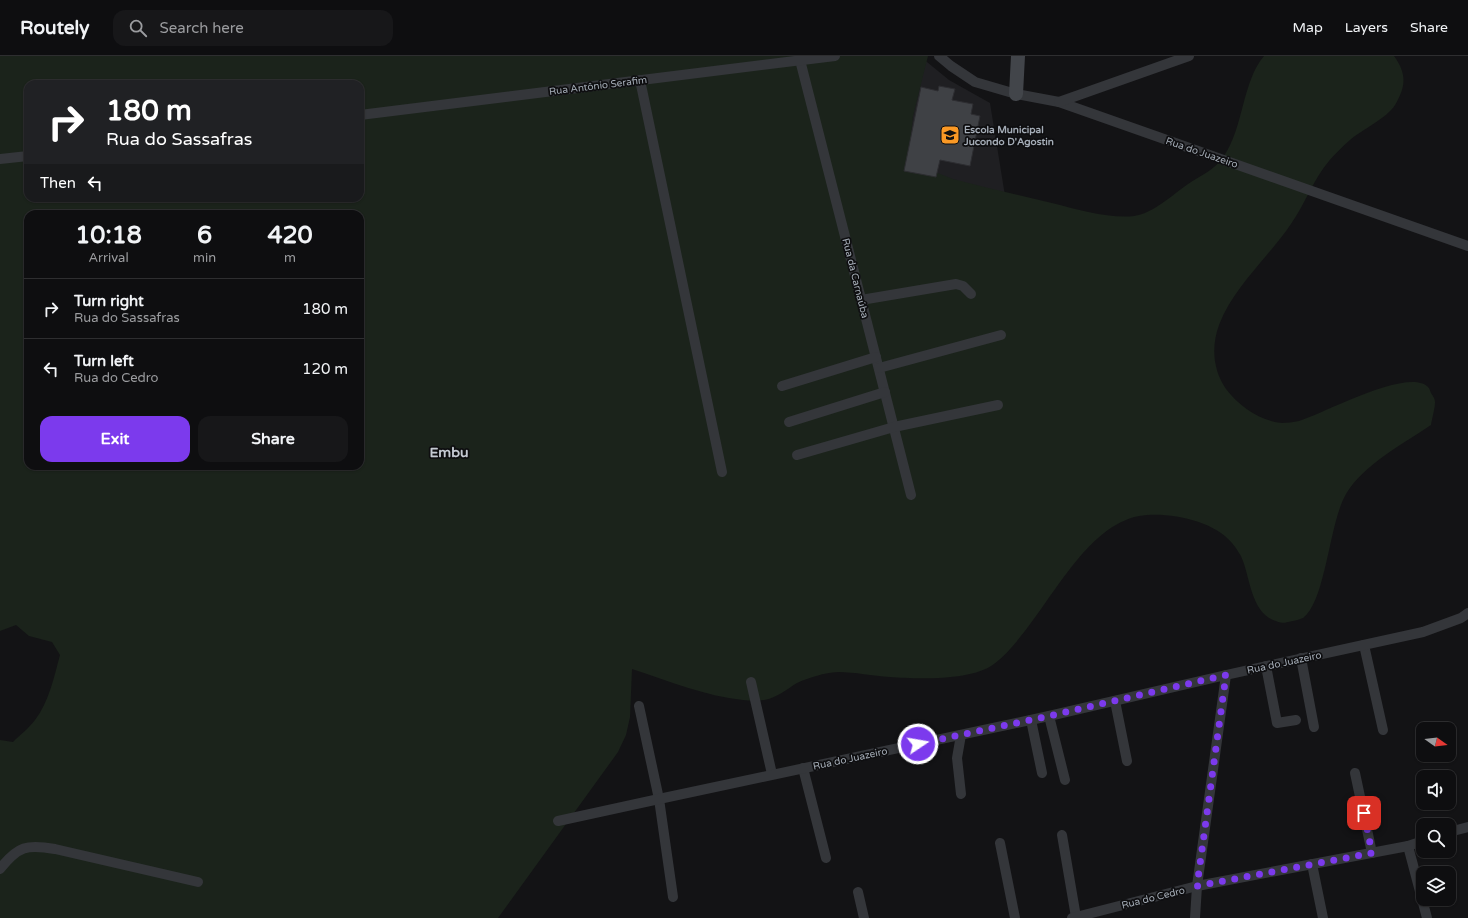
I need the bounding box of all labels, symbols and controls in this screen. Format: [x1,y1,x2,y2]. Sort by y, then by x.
search box [113,10,393,46]
text: Routely [20,17,89,39]
icon: search [127,17,149,39]
text: Search here [159,19,244,37]
text: Map [1293,19,1323,36]
text: Layers [1345,19,1388,36]
text: Share [1410,19,1448,36]
street label: Rua Antônio Serafim [548,74,648,98]
text: 180 m [106,94,192,128]
icon: right [40,96,92,148]
school or university icon: Escola Municipal Jucondo D'Agostin [939,124,961,146]
place label: Escola Municipal Jucondo D'Agostin [963,124,1054,148]
text: Rua do Sassafras [106,128,252,150]
street label: Rua do Juazeiro [1164,135,1239,171]
icon: left [84,172,106,194]
text: Then [40,174,76,192]
text: 10:18 [75,221,142,250]
text: 6 [197,221,212,250]
text: 420 [267,221,313,250]
street label: Rua da Carnaúba [839,237,871,320]
text: Arrival [88,250,129,266]
text: min [193,250,216,266]
text: m [284,250,296,266]
text: Turn right [74,292,144,310]
icon: right [40,298,62,320]
text: 180 m [302,300,348,318]
text: Rua do Sassafras [74,310,180,326]
text: Turn left [74,352,134,370]
icon: left [40,358,62,380]
text: 120 m [302,360,348,378]
text: Rua do Cedro [74,370,158,386]
button: Exit [40,416,190,462]
button: Share [198,416,348,462]
district label: Embu [429,444,469,461]
street label: Rua do Juazeiro [1246,649,1322,677]
north arrow [1416,722,1456,762]
map controls [1416,722,1456,906]
position arrow [897,723,939,765]
street label: Rua do Juazeiro [812,745,888,773]
button: sound [1416,770,1456,810]
pin [1347,796,1381,830]
icon: arrive [1353,802,1375,824]
button: search [1416,818,1456,858]
button: layers [1416,866,1456,906]
street label: Rua do Cedro [1120,884,1186,912]

